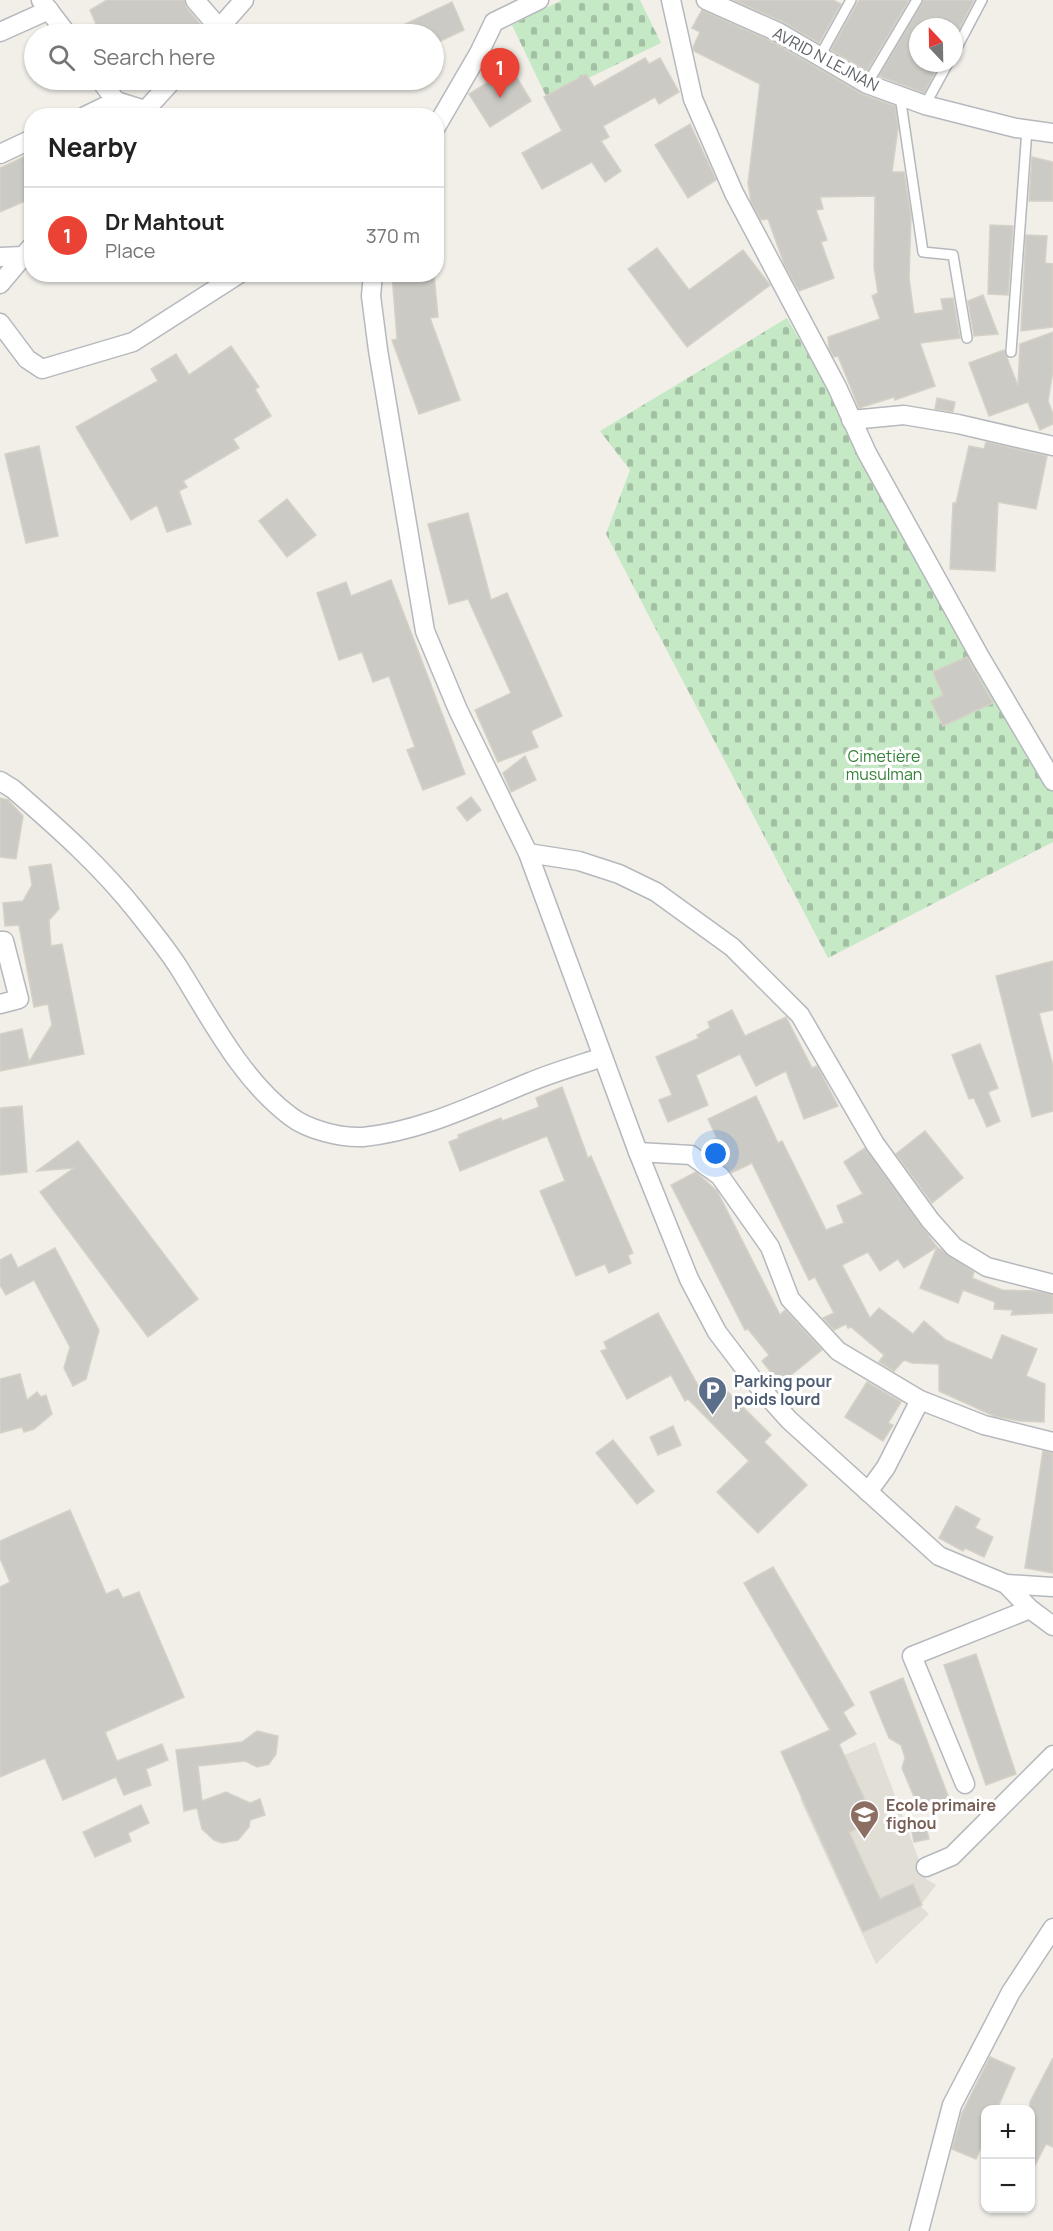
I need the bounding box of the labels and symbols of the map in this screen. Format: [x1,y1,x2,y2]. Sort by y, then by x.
north arrow [909,18,963,72]
street label: AVRID N LEJNAN [769,22,883,96]
pin: 1 [480,48,520,98]
park label: Cimetière musulman [846,745,922,785]
your location [701,1139,730,1168]
place label: Parking pour poids lourd [734,1370,832,1410]
parking icon: Parking pour poids lourd [697,1374,729,1416]
place label: Ecole primaire fighou [886,1794,997,1834]
school or university icon: Ecole primaire fighou [849,1798,881,1840]

